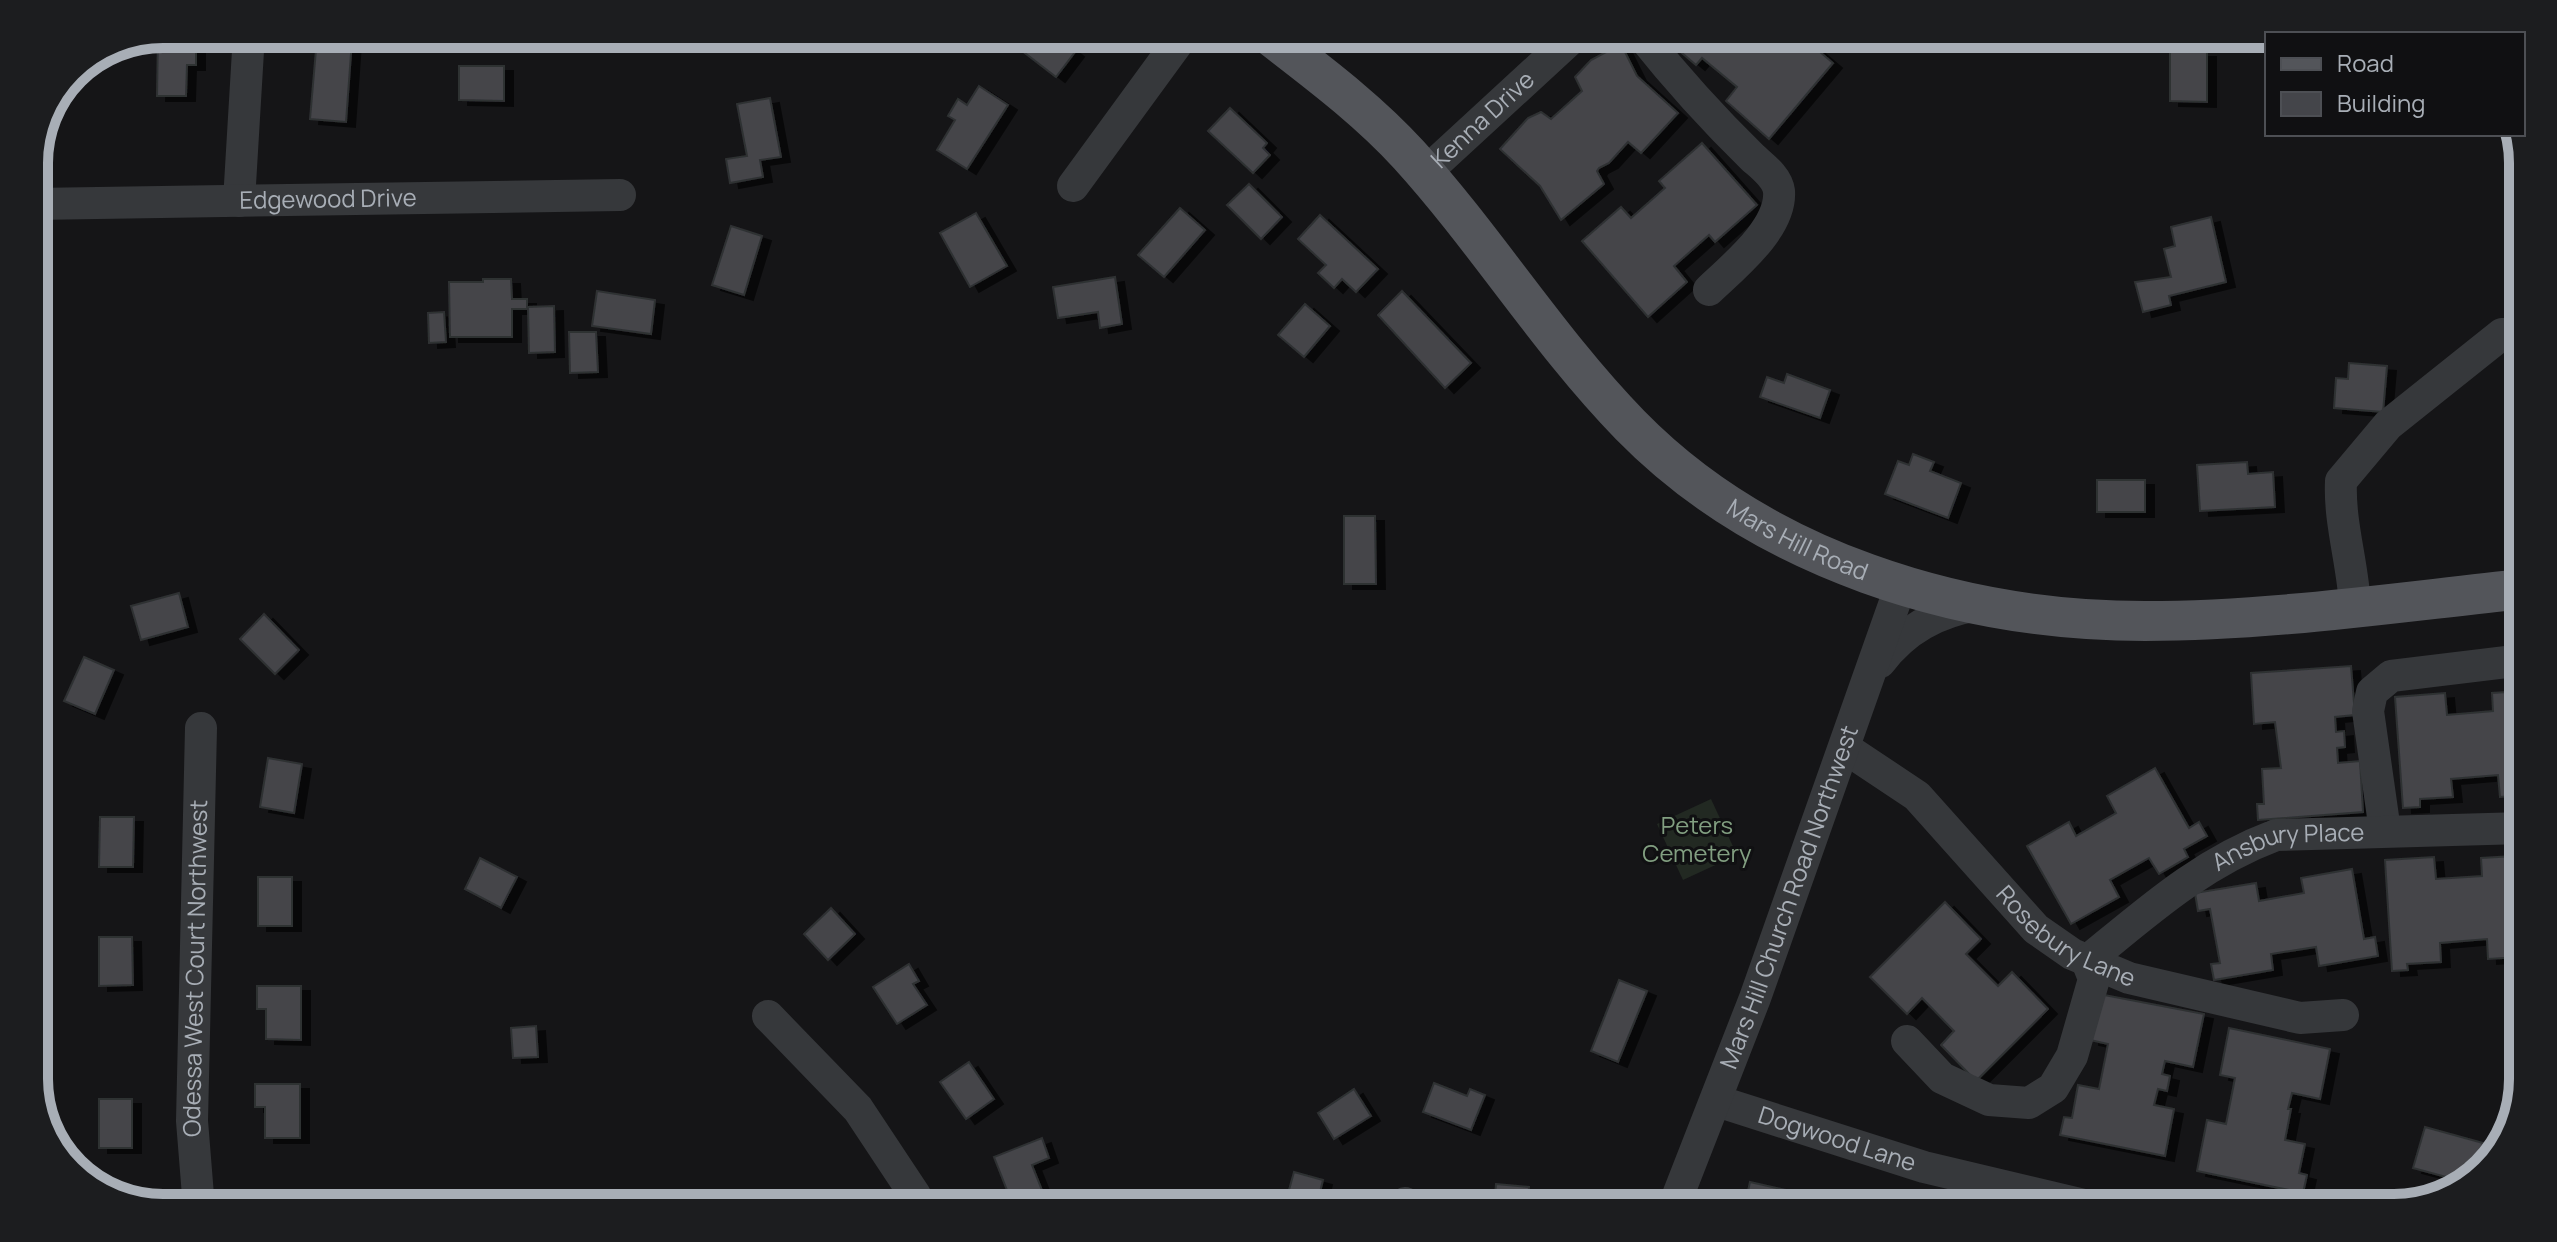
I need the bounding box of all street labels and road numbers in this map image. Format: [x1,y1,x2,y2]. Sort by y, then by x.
street label: Kenna Drive [1423,63,1541,175]
street label: Edgewood Drive [239,180,417,216]
street label: Mars Hill Road [1721,490,1873,587]
street label: Mars Hill Church Road Northwest [1711,720,1865,1073]
street label: Odessa West Court Northwest [174,799,214,1138]
street label: Ansbury Place [2205,815,2365,878]
street label: Rosebury Lane [1989,877,2141,994]
street label: Dogwood Lane [1754,1097,1921,1178]

